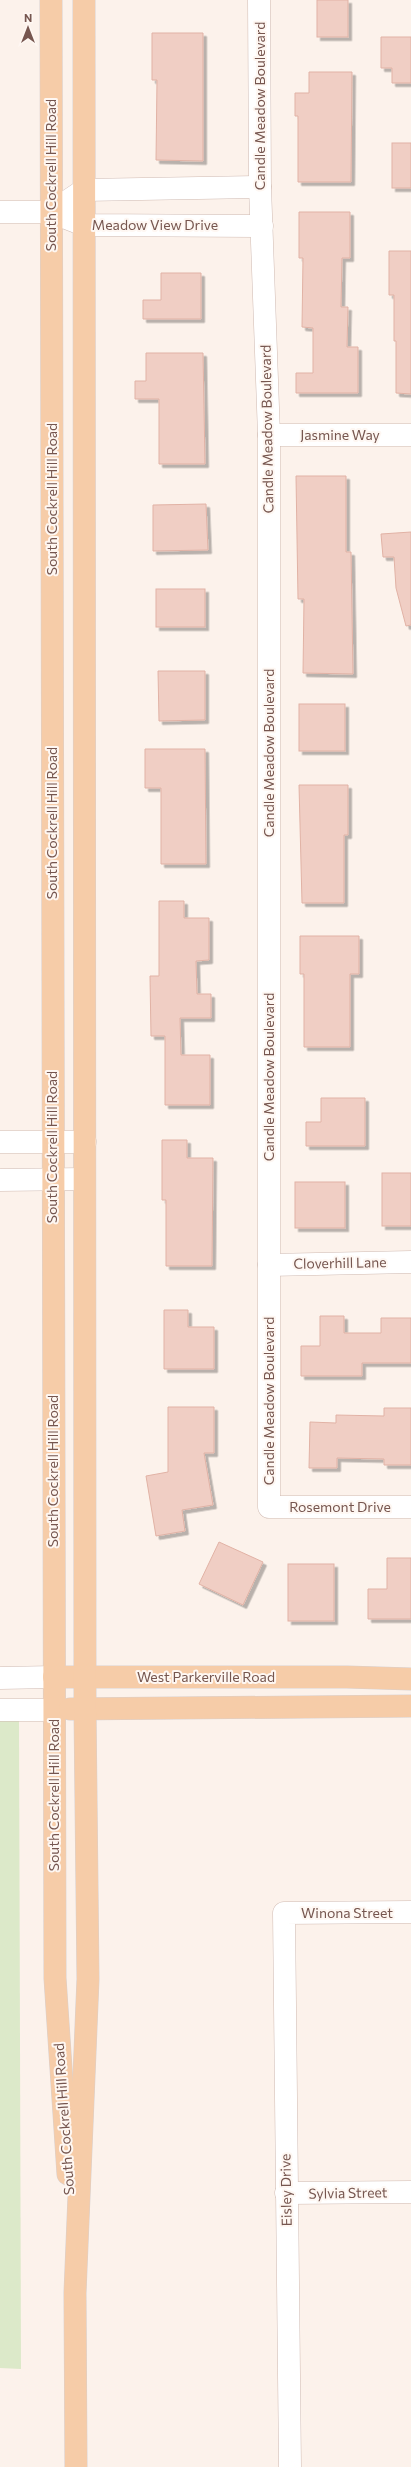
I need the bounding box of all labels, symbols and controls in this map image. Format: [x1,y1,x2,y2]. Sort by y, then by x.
north arrow [8,8,48,48]
text: N [24,11,32,24]
street label: Candle Meadow Boulevard [251,22,268,190]
street label: South Cockrell Hill Road [42,99,59,251]
street label: Meadow View Drive [92,216,218,233]
street label: Candle Meadow Boulevard [257,345,276,513]
street label: South Cockrell Hill Road [43,423,60,575]
street label: Jasmine Way [300,426,380,443]
street label: Candle Meadow Boulevard [260,669,277,837]
street label: South Cockrell Hill Road [43,747,60,899]
street label: Candle Meadow Boulevard [260,993,277,1161]
street label: South Cockrell Hill Road [43,1071,60,1223]
street label: Cloverhill Lane [293,1253,387,1272]
street label: Candle Meadow Boulevard [260,1317,277,1485]
street label: South Cockrell Hill Road [44,1395,61,1547]
street label: Rosemont Drive [289,1498,391,1515]
street label: West Parkerville Road [137,1668,275,1685]
street label: South Cockrell Hill Road [45,1719,62,1871]
street label: Winona Street [301,1904,393,1921]
street label: South Cockrell Hill Road [50,2042,77,2196]
street label: Eisley Drive [276,2153,295,2227]
street label: Sylvia Street [308,2183,388,2202]

